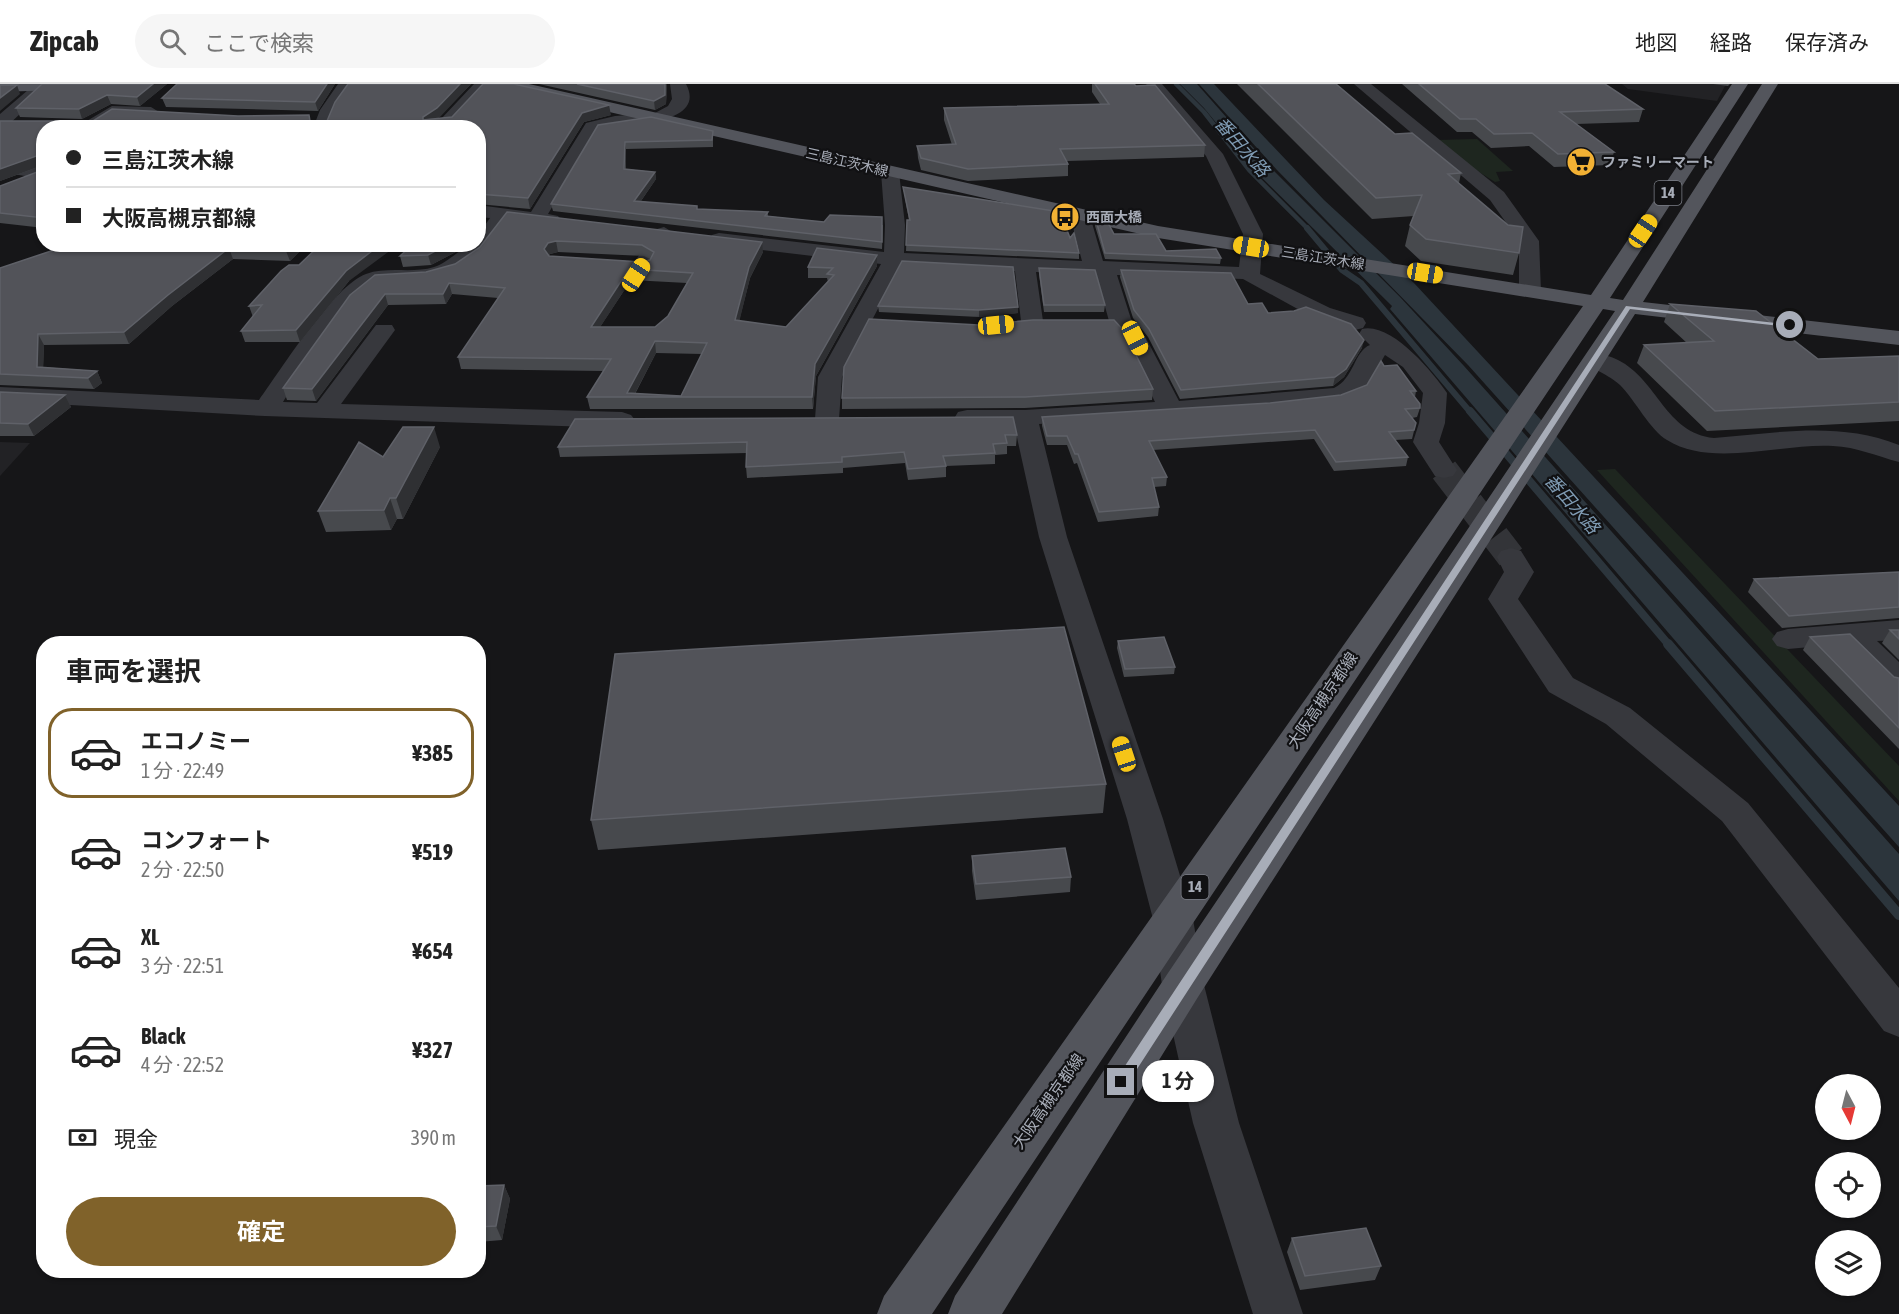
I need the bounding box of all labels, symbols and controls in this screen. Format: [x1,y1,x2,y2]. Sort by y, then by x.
search box [135,14,555,68]
text: Zipcab [30,25,99,57]
icon: search [156,25,189,58]
text: ここで検索 [204,30,314,56]
text: 地図 [1635,30,1677,54]
text: 経路 [1710,30,1752,54]
text: 保存済み [1785,30,1869,54]
water label: 番田水路 [1211,113,1275,182]
street label: 三島江茨木線 [804,145,890,179]
supermarket icon: ファミリーマート [1565,146,1597,178]
text: 三島江茨木線 [102,147,234,173]
place label: ファミリーマート [1602,154,1714,170]
road number: 14 [1654,181,1682,205]
bus stop icon: 西面大橋 [1049,201,1081,233]
text: 大阪高槻京都線 [102,205,256,231]
place label: 西面大橋 [1086,209,1142,225]
car [1625,211,1661,251]
car [1232,235,1270,259]
street label: 三島江茨木線 [1280,244,1366,272]
car [619,255,653,295]
car [1406,261,1444,285]
route start [1776,311,1803,338]
car [977,314,1015,336]
car [1119,318,1151,358]
water label: 番田水路 [1541,470,1605,539]
street label: 大阪高槻京都線 [1283,649,1361,751]
text: 車両を選択 [66,656,201,687]
icon: car [69,726,123,780]
text: エコノミー [141,728,251,754]
car [1110,734,1138,774]
text: ¥385 [412,740,453,766]
text: 1 分 · 22:49 [141,759,224,782]
icon: car [69,825,123,879]
text: コンフォート [141,827,272,853]
text: ¥519 [412,839,453,865]
text: 2 分 · 22:50 [141,858,224,881]
road number: 14 [1182,875,1208,899]
icon: car [69,924,123,978]
text: XL [141,924,159,950]
text: ¥654 [412,938,453,964]
text: 3 分 · 22:51 [141,954,224,977]
icon: car [69,1023,123,1077]
text: Black [141,1023,185,1049]
text: ¥327 [412,1037,453,1063]
street label: 大阪高槻京都線 [1009,1050,1087,1152]
text: 4 分 · 22:52 [141,1053,224,1076]
callout: 1 分 [1142,1061,1214,1103]
route end [1107,1068,1134,1095]
text: 1 分 [1162,1069,1194,1092]
north arrow [1815,1074,1881,1140]
map controls [1815,1074,1881,1296]
icon: cash [66,1121,99,1154]
text: 現金 [114,1126,158,1152]
text: 390 m [411,1126,456,1149]
button: locate [1815,1152,1881,1218]
button: 確定 [66,1197,456,1266]
button: layers [1815,1230,1881,1296]

